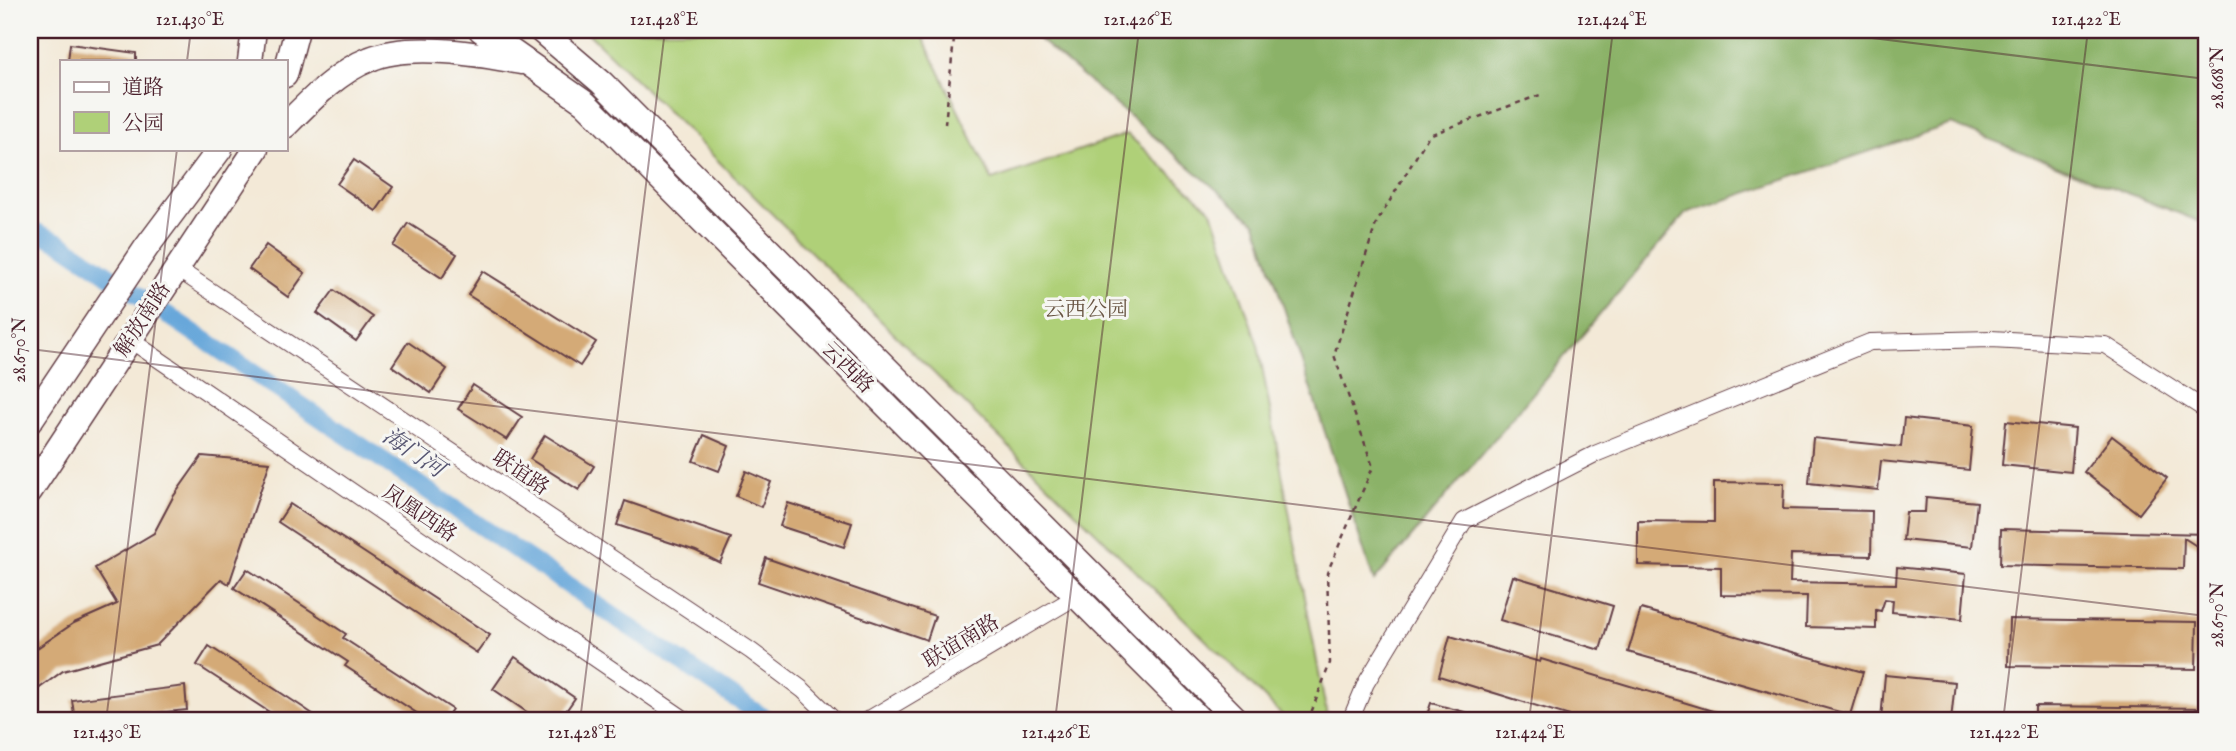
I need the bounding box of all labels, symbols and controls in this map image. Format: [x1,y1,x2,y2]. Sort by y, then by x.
text: 121.430°E [156,9,224,32]
text: 121.428°E [630,9,698,32]
text: 121.426°E [1104,9,1172,32]
text: 121.424°E [1577,9,1647,32]
text: 121.422°E [2051,9,2121,32]
text: 28.668°N [2207,46,2230,109]
legend [60,60,287,150]
text: 道路 [122,75,164,102]
text: 公园 [122,111,164,138]
street label: 解放南路 [109,277,177,362]
park label: 云西公园 [1044,297,1128,324]
text: 28.670°N [9,317,32,383]
street label: 云西路 [815,336,879,400]
water label: 海门河 [376,422,453,487]
street label: 联谊路 [486,444,554,502]
street label: 凤凰西路 [377,480,462,549]
text: 28.670°N [2207,582,2230,648]
street label: 联谊南路 [919,609,1005,675]
text: 121.430°E [73,722,141,745]
text: 121.428°E [548,722,616,745]
text: 121.426°E [1022,722,1090,745]
text: 121.424°E [1495,722,1565,745]
text: 121.422°E [1969,722,2039,745]

